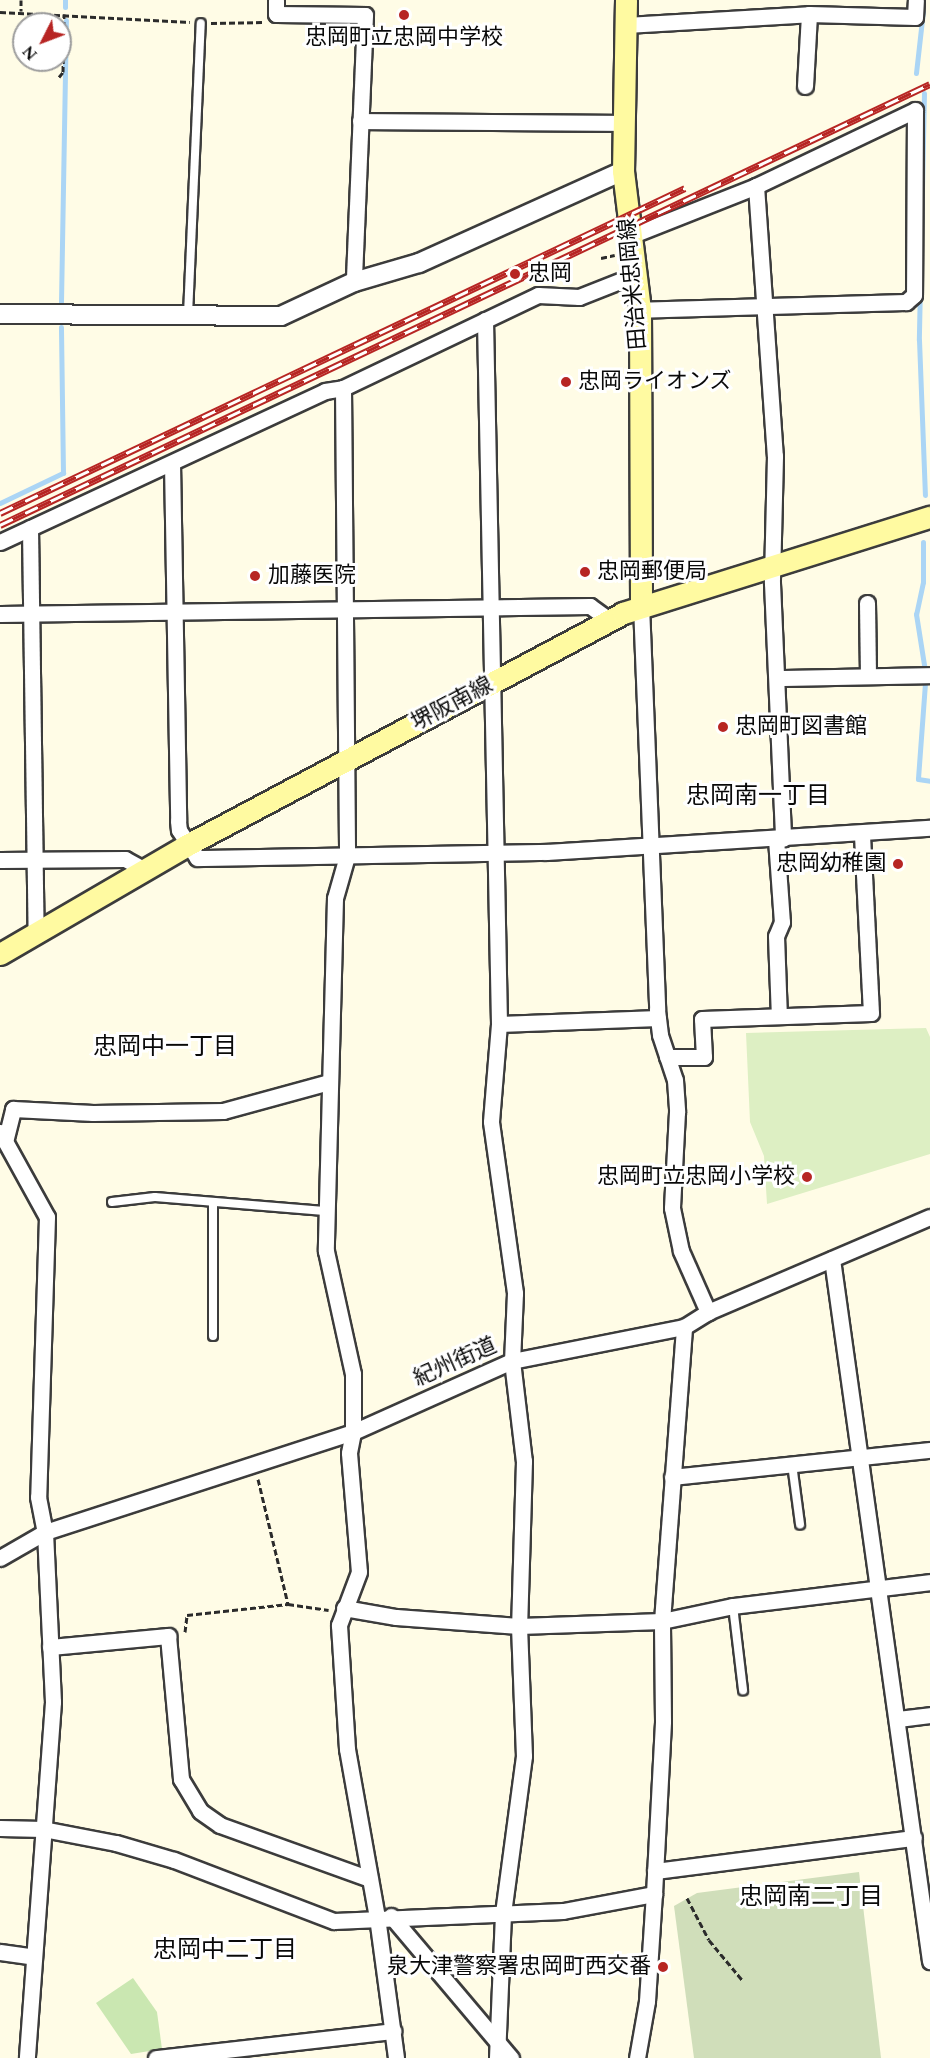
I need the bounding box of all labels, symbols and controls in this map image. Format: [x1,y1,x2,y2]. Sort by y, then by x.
marker: 忠岡町立忠岡中学校 [397,8,411,22]
north arrow [12,12,72,72]
place label: 忠岡町立忠岡中学校 [305,25,503,51]
text: N [17,40,43,66]
street label: 田治米忠岡線 [614,217,652,351]
place label: 忠岡 [528,261,572,287]
marker: 忠岡 [506,265,524,283]
place label: 忠岡ライオンズ [578,369,732,395]
marker: 忠岡ライオンズ [559,375,573,389]
place label: 忠岡郵便局 [597,559,707,585]
place label: 加藤医院 [268,563,356,589]
marker: 忠岡郵便局 [578,565,592,579]
marker: 加藤医院 [246,567,264,585]
street label: 堺阪南線 [407,672,497,736]
place label: 忠岡町図書館 [735,714,867,740]
marker: 忠岡町図書館 [716,720,730,734]
district label: 忠岡南一丁目 [686,783,830,811]
place label: 忠岡幼稚園 [776,851,886,877]
marker: 忠岡幼稚園 [891,857,905,871]
district label: 忠岡中一丁目 [93,1034,237,1062]
place label: 忠岡町立忠岡小学校 [597,1164,795,1190]
marker: 忠岡町立忠岡小学校 [800,1170,814,1184]
street label: 紀州街道 [409,1332,501,1392]
district label: 忠岡南二丁目 [739,1884,883,1912]
district label: 忠岡中二丁目 [153,1937,297,1965]
place label: 泉大津警察署忠岡町西交番 [387,1954,651,1980]
marker: 泉大津警察署忠岡町西交番 [656,1960,670,1974]

